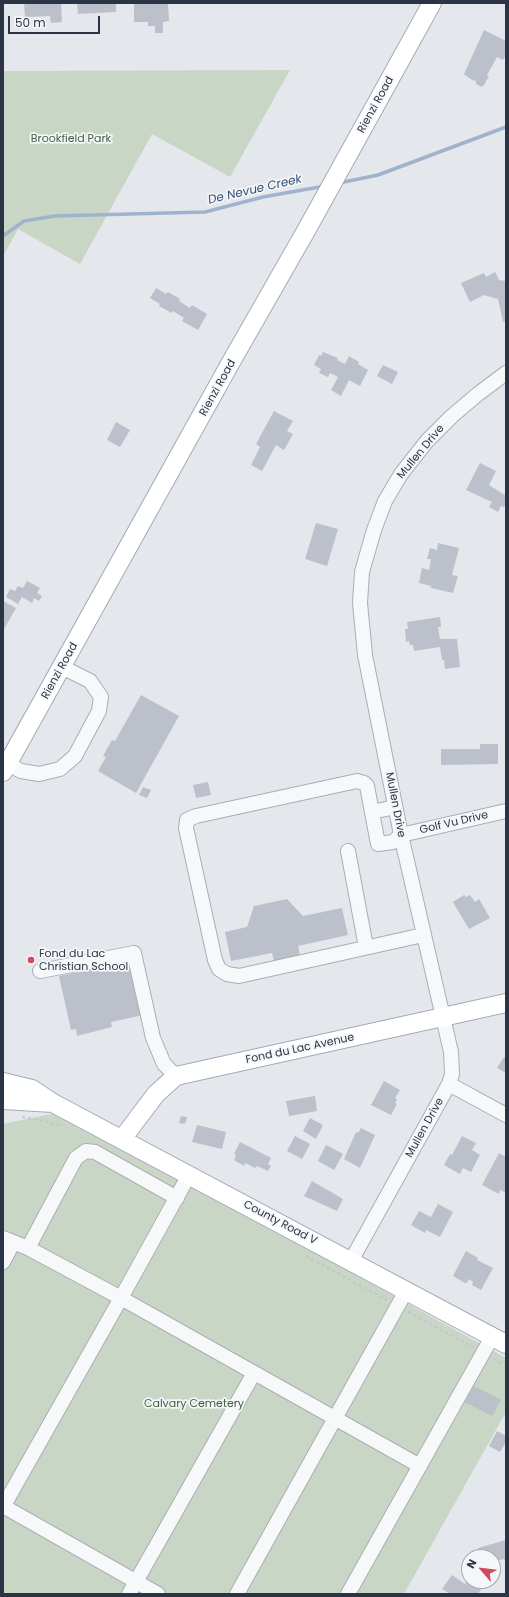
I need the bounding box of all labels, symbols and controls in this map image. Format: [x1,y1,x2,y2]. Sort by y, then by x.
scale bar [10,8,102,34]
text: 50 m [15,14,46,31]
street label: Rienzi Road [355,74,397,136]
park label: Brookfield Park [31,132,111,146]
water label: De Nevue Creek [207,172,303,208]
street label: Rienzi Road [197,357,239,419]
street label: Mullen Drive [395,422,447,482]
street label: Rienzi Road [39,640,81,702]
street label: Mullen Drive [382,771,408,839]
street label: Golf Vu Drive [418,809,490,837]
place label: Fond du Lac Christian School [39,947,128,973]
marker: Fond du Lac Christian School [26,955,36,965]
street label: Fond du Lac Avenue [245,1031,355,1067]
street label: Mullen Drive [403,1096,447,1160]
street label: County Road V [241,1198,319,1248]
park label: Calvary Cemetery [144,1397,244,1411]
north arrow [461,1549,501,1589]
text: N [462,1556,480,1571]

